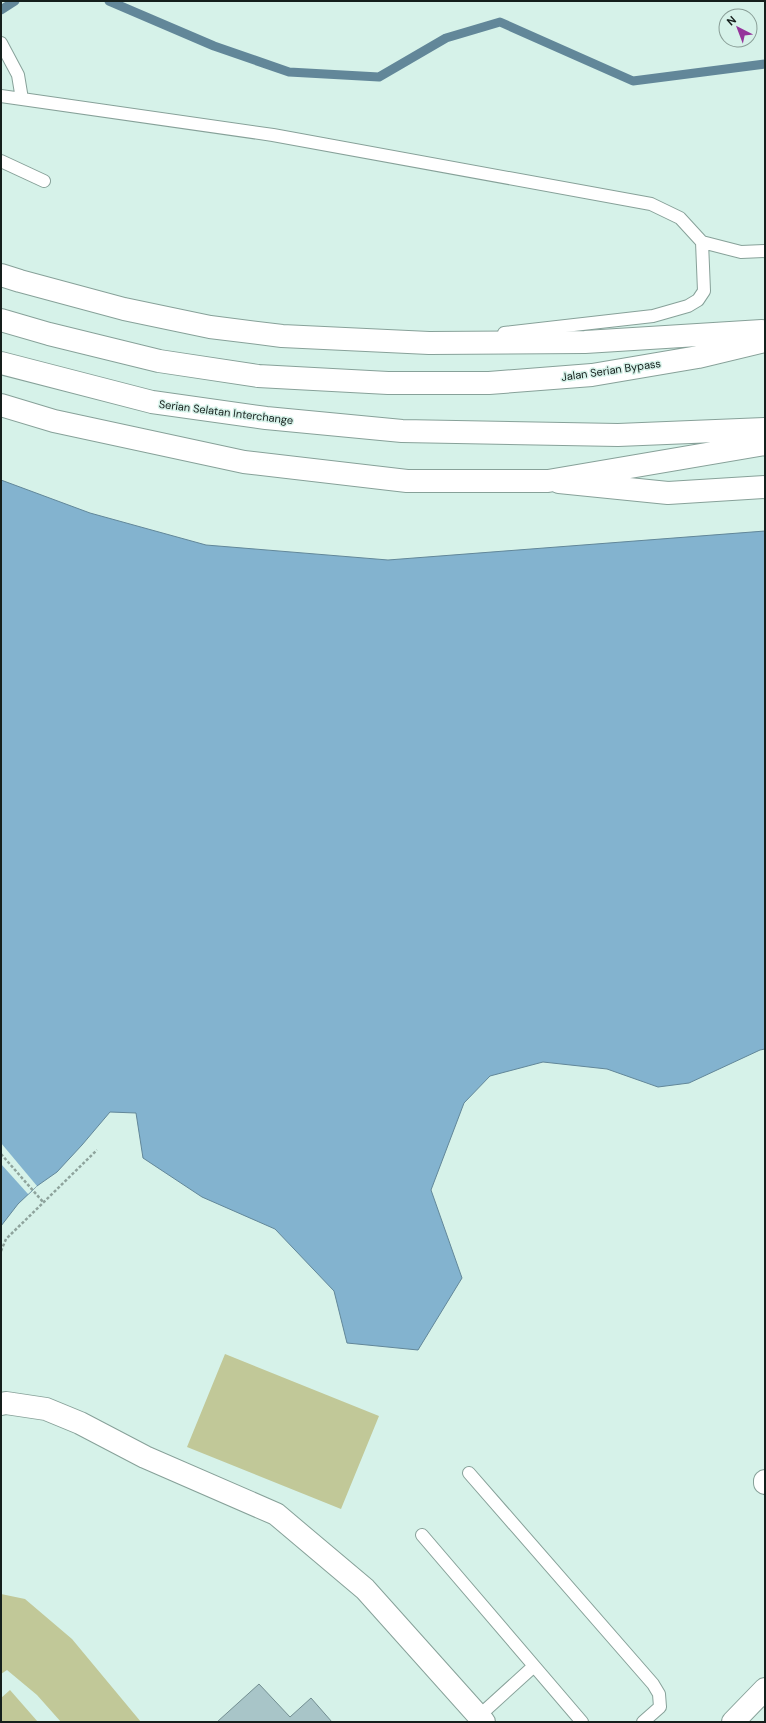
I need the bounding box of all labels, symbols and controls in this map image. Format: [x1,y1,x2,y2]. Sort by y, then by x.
north arrow [718,8,758,48]
text: N [724,13,739,28]
street label: Jalan Serian Bypass [560,356,662,384]
street label: Serian Selatan Interchange [158,397,294,427]

